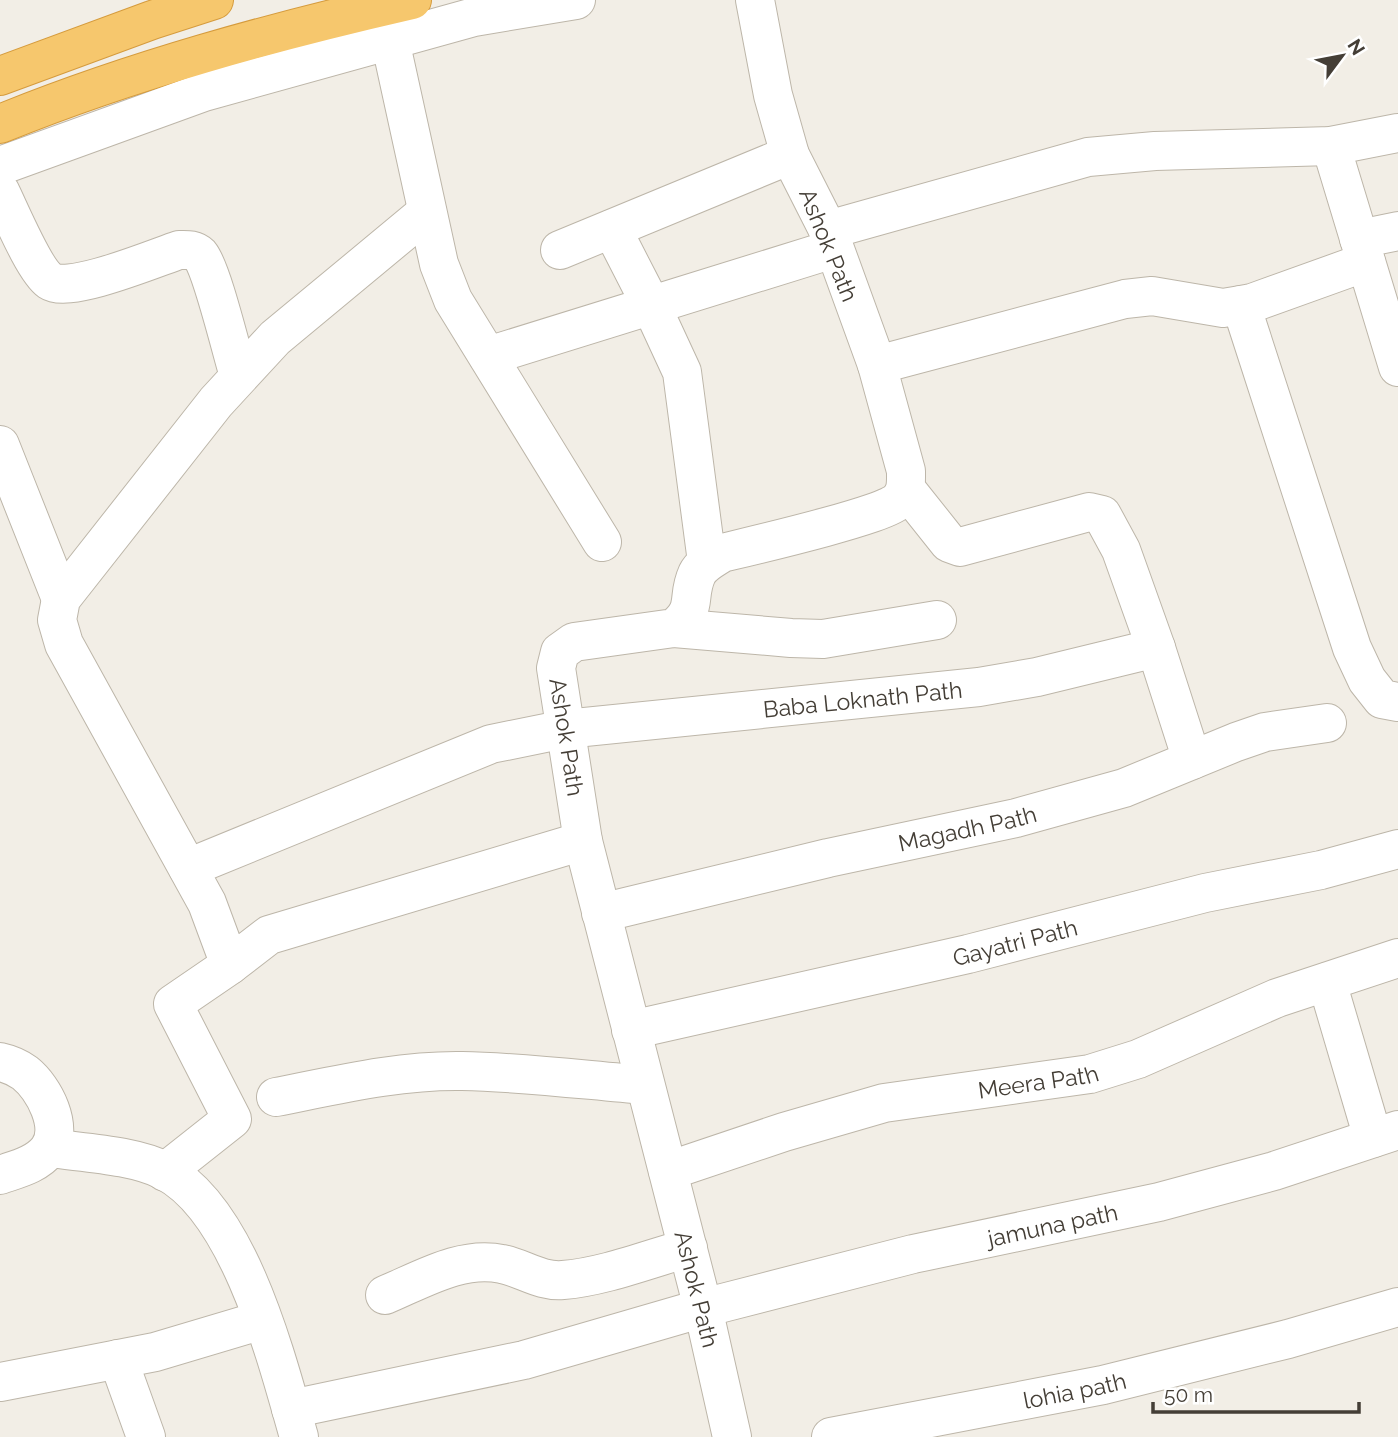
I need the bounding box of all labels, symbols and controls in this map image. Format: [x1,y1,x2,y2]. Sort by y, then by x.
north arrow [1307,21,1377,91]
text: N [1343,35,1370,59]
street label: Ashok Path [794,185,864,305]
street label: Baba Loknath Path [762,675,964,722]
street label: Ashok Path [544,676,590,798]
street label: Magadh Path [896,799,1039,856]
street label: Gayatri Path [950,913,1080,971]
street label: Meera Path [976,1059,1102,1103]
street label: jamuna path [982,1198,1120,1252]
street label: Ashok Path [669,1228,725,1350]
street label: lohia path [1021,1366,1129,1414]
scale bar [1153,1370,1360,1414]
text: 50 m [1164,1382,1213,1407]

